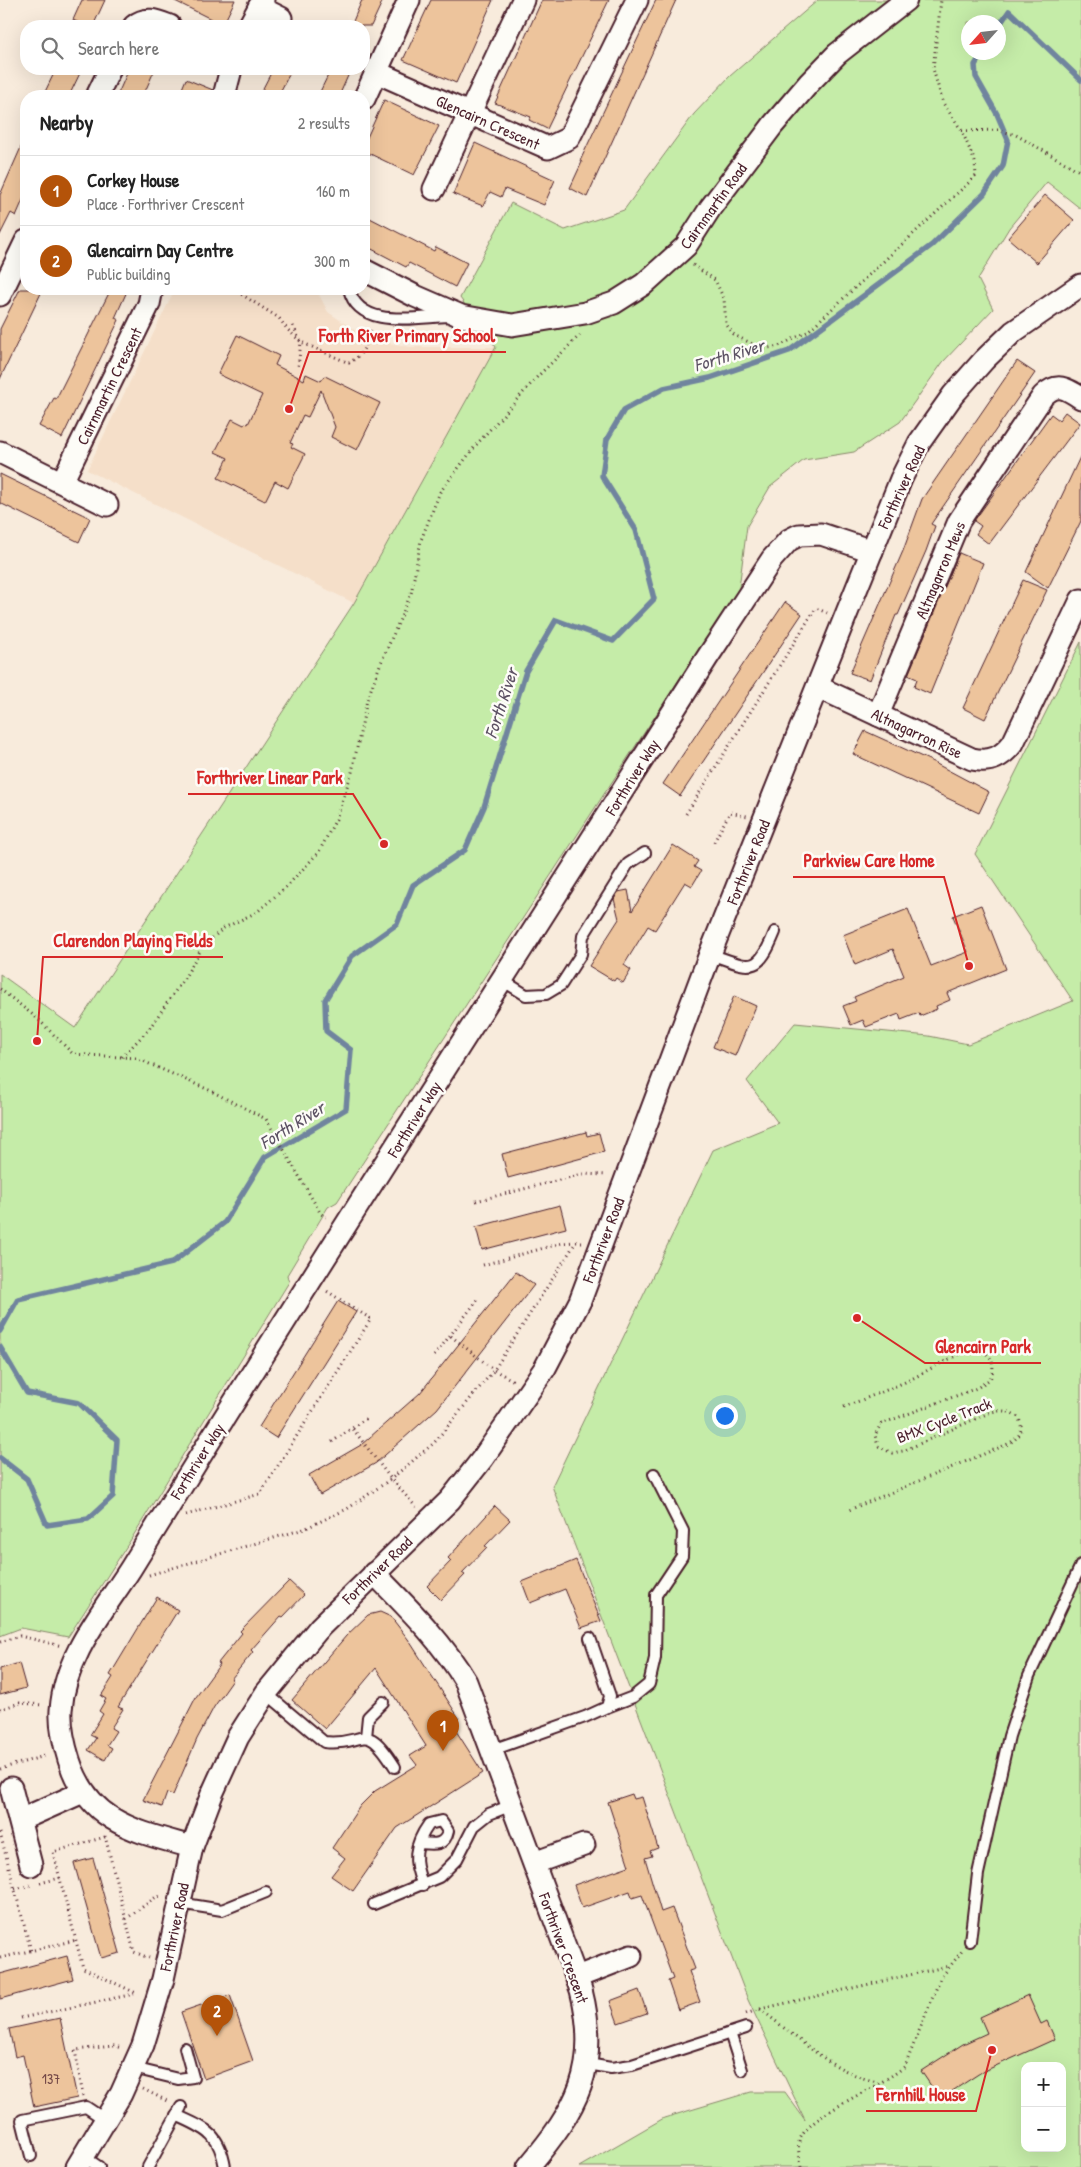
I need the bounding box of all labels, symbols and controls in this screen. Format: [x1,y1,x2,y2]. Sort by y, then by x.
north arrow [961,15,1006,60]
search box [20,20,370,75]
icon: search [38,34,66,62]
text: Search here [78,35,159,61]
street label: Glencairn Crescent [433,89,544,155]
text: Nearby [40,108,93,137]
text: 2 results [298,112,350,134]
street label: Cairnmartin Road [674,158,752,254]
text: Corkey House [87,167,179,193]
text: 1 [53,180,59,202]
text: 160 m [316,180,350,202]
text: Place · Forthriver Crescent [87,193,244,215]
text: Glencairn Day Centre [87,237,234,263]
text: 2 [52,250,60,272]
text: 300 m [314,250,350,272]
text: Public building [87,263,170,285]
callout: Forth River Primary School [309,319,506,352]
street label: Cairnmartin Crescent [71,323,147,448]
text: Forth River Primary School [318,323,496,349]
water label: Forth River [691,332,769,378]
street label: Forthriver Road [872,442,930,533]
street label: Altnagarron Mews [910,518,970,622]
water label: Forth River [478,663,525,741]
street label: Altnagarron Rise [868,702,966,764]
street label: Forthriver Way [599,734,664,820]
callout: Forthriver Linear Park [188,761,353,794]
text: Forthriver Linear Park [196,765,343,790]
street label: Forthriver Road [721,816,775,909]
callout: Parkview Care Home [793,844,944,877]
text: Parkview Care Home [803,848,935,873]
callout: Clarendon Playing Fields [43,924,223,957]
text: Clarendon Playing Fields [53,928,213,954]
street label: Forthriver Way [381,1076,446,1162]
water label: Forth River [255,1094,331,1155]
street label: Forthriver Road [576,1194,629,1287]
callout: Glencairn Park [925,1330,1041,1363]
text: Glencairn Park [935,1334,1032,1359]
street label: BMX Cycle Track [893,1392,995,1448]
your location [712,1403,738,1429]
street label: Forthriver Way [164,1418,229,1504]
street label: Forthriver Road [336,1531,417,1610]
pin: 1 [427,1710,459,1751]
street label: Forthriver Road [154,1881,194,1974]
street label: Forthriver Crescent [533,1889,594,2007]
pin: 2 [201,1995,233,2036]
map controls [1021,2062,1066,2152]
button: + [1021,2062,1066,2107]
house number: 137 [42,2069,60,2088]
callout: Fernhill House [866,2078,976,2111]
text: Fernhill House [875,2082,967,2107]
button: − [1021,2107,1066,2152]

